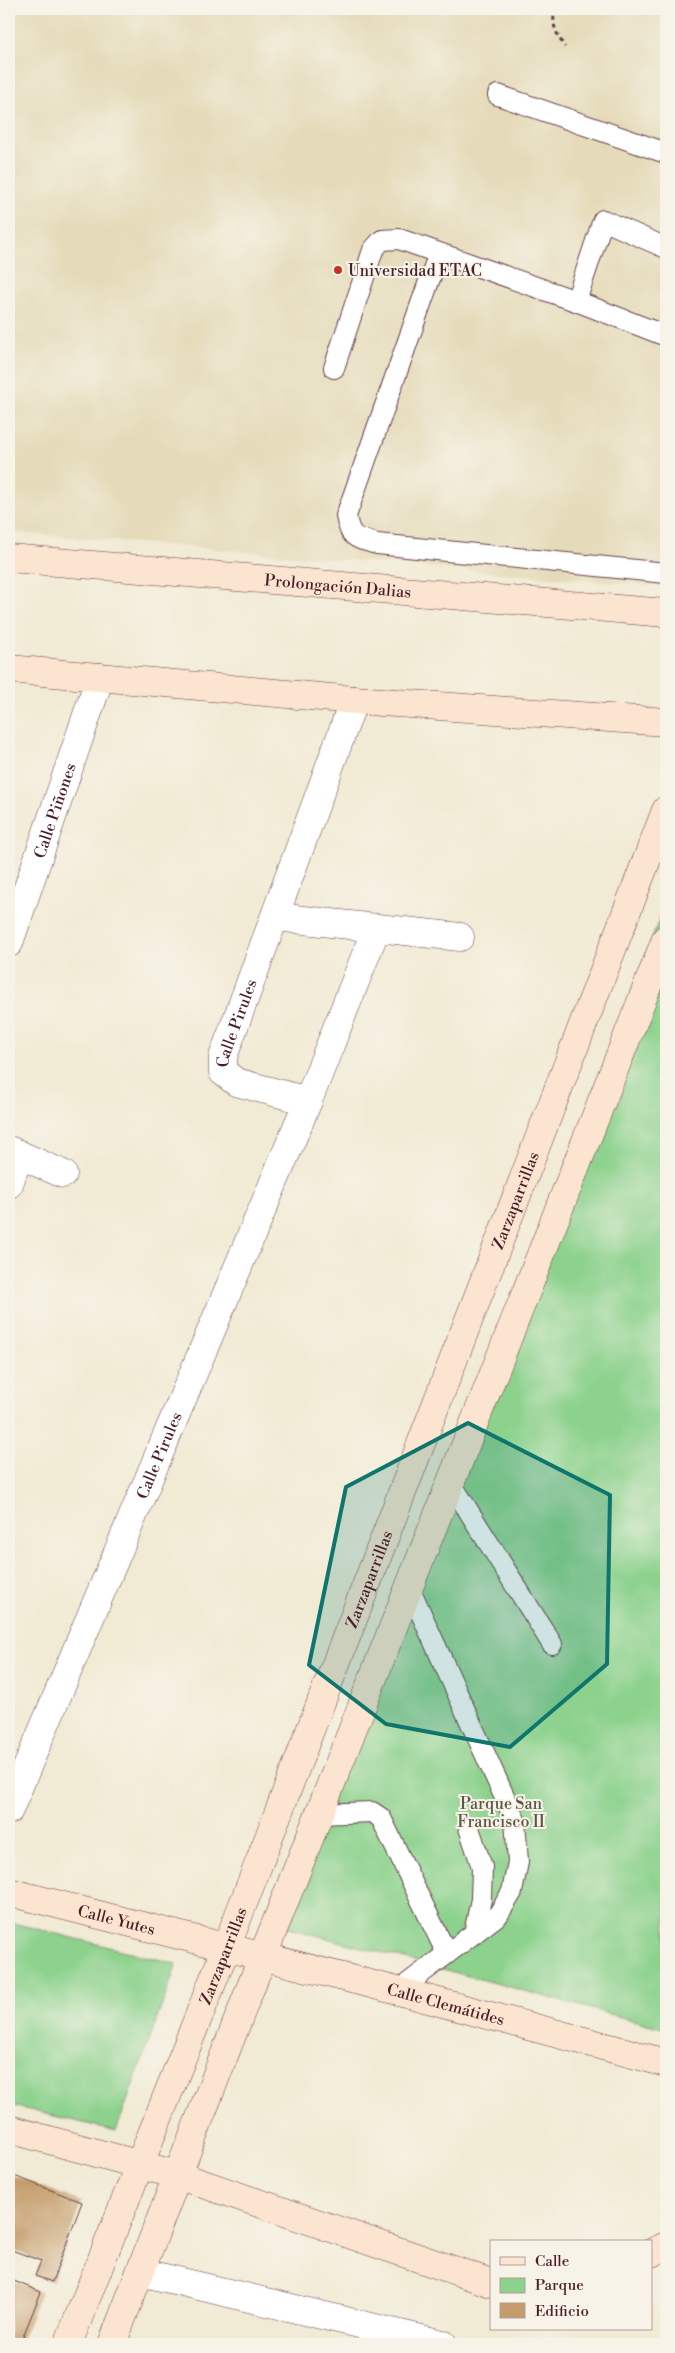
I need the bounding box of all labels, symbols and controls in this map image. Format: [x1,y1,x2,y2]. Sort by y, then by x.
place label: Universidad ETAC [348,261,482,281]
marker: Universidad ETAC [332,264,344,276]
street label: Prolongación Dalias [264,570,412,603]
street label: Calle Piñones [30,761,81,861]
street label: Calle Pirules [214,977,262,1067]
street label: Zarzaparrillas [488,1149,544,1252]
street label: Calle Pirules [132,1409,187,1502]
street label: Zarzaparrillas [342,1528,398,1631]
park label: Parque San Francisco II [457,1794,545,1832]
street label: Calle Yutes [75,1901,157,1940]
street label: Zarzaparrillas [195,1905,252,2008]
street label: Calle Clemátides [385,1980,507,2030]
legend [490,2240,652,2330]
text: Calle [535,2252,569,2271]
text: Parque [535,2276,584,2295]
text: Edificio [535,2302,589,2321]

